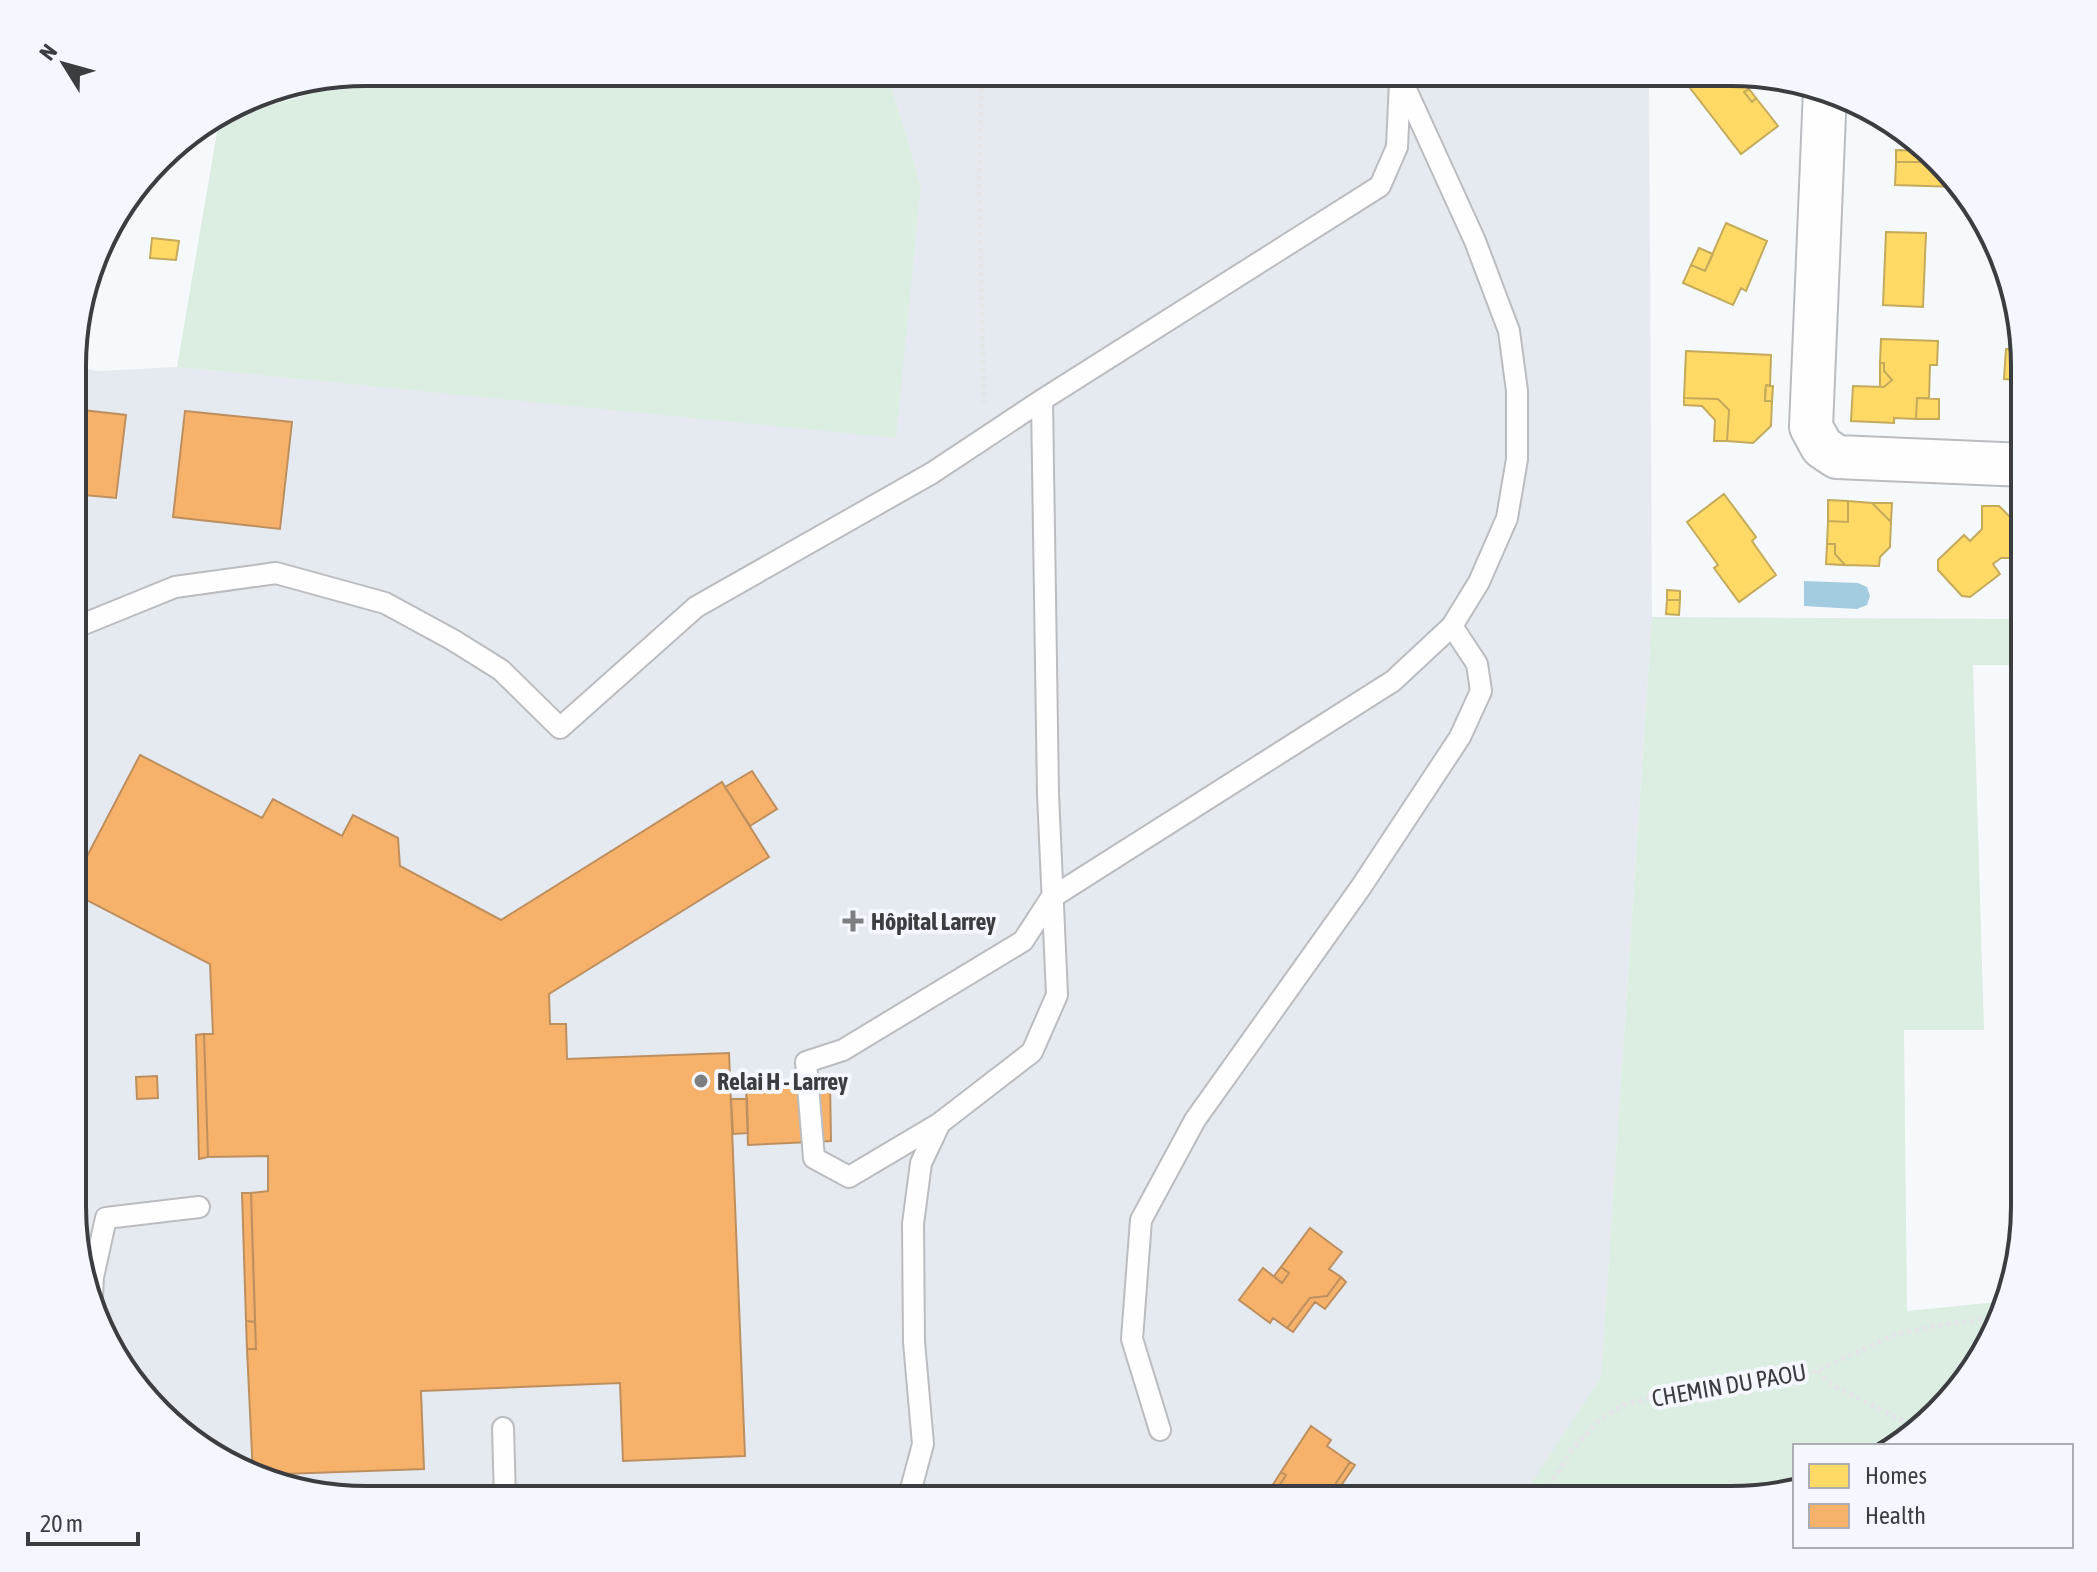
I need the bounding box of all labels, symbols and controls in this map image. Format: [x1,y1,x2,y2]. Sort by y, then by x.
north arrow [24,24,104,104]
text: N [34,39,62,65]
place label: Hôpital Larrey [871,908,996,935]
marker: Hôpital Larrey [842,910,864,932]
place label: Relai H - Larrey [717,1068,848,1095]
marker: Relai H - Larrey [692,1072,710,1090]
street label: CHEMIN DU PAOU [1650,1358,1808,1412]
legend [1793,1444,2073,1548]
text: Homes [1865,1462,1927,1489]
scale bar [28,1496,138,1546]
text: Health [1865,1502,1926,1529]
text: 20 m [40,1510,83,1537]

